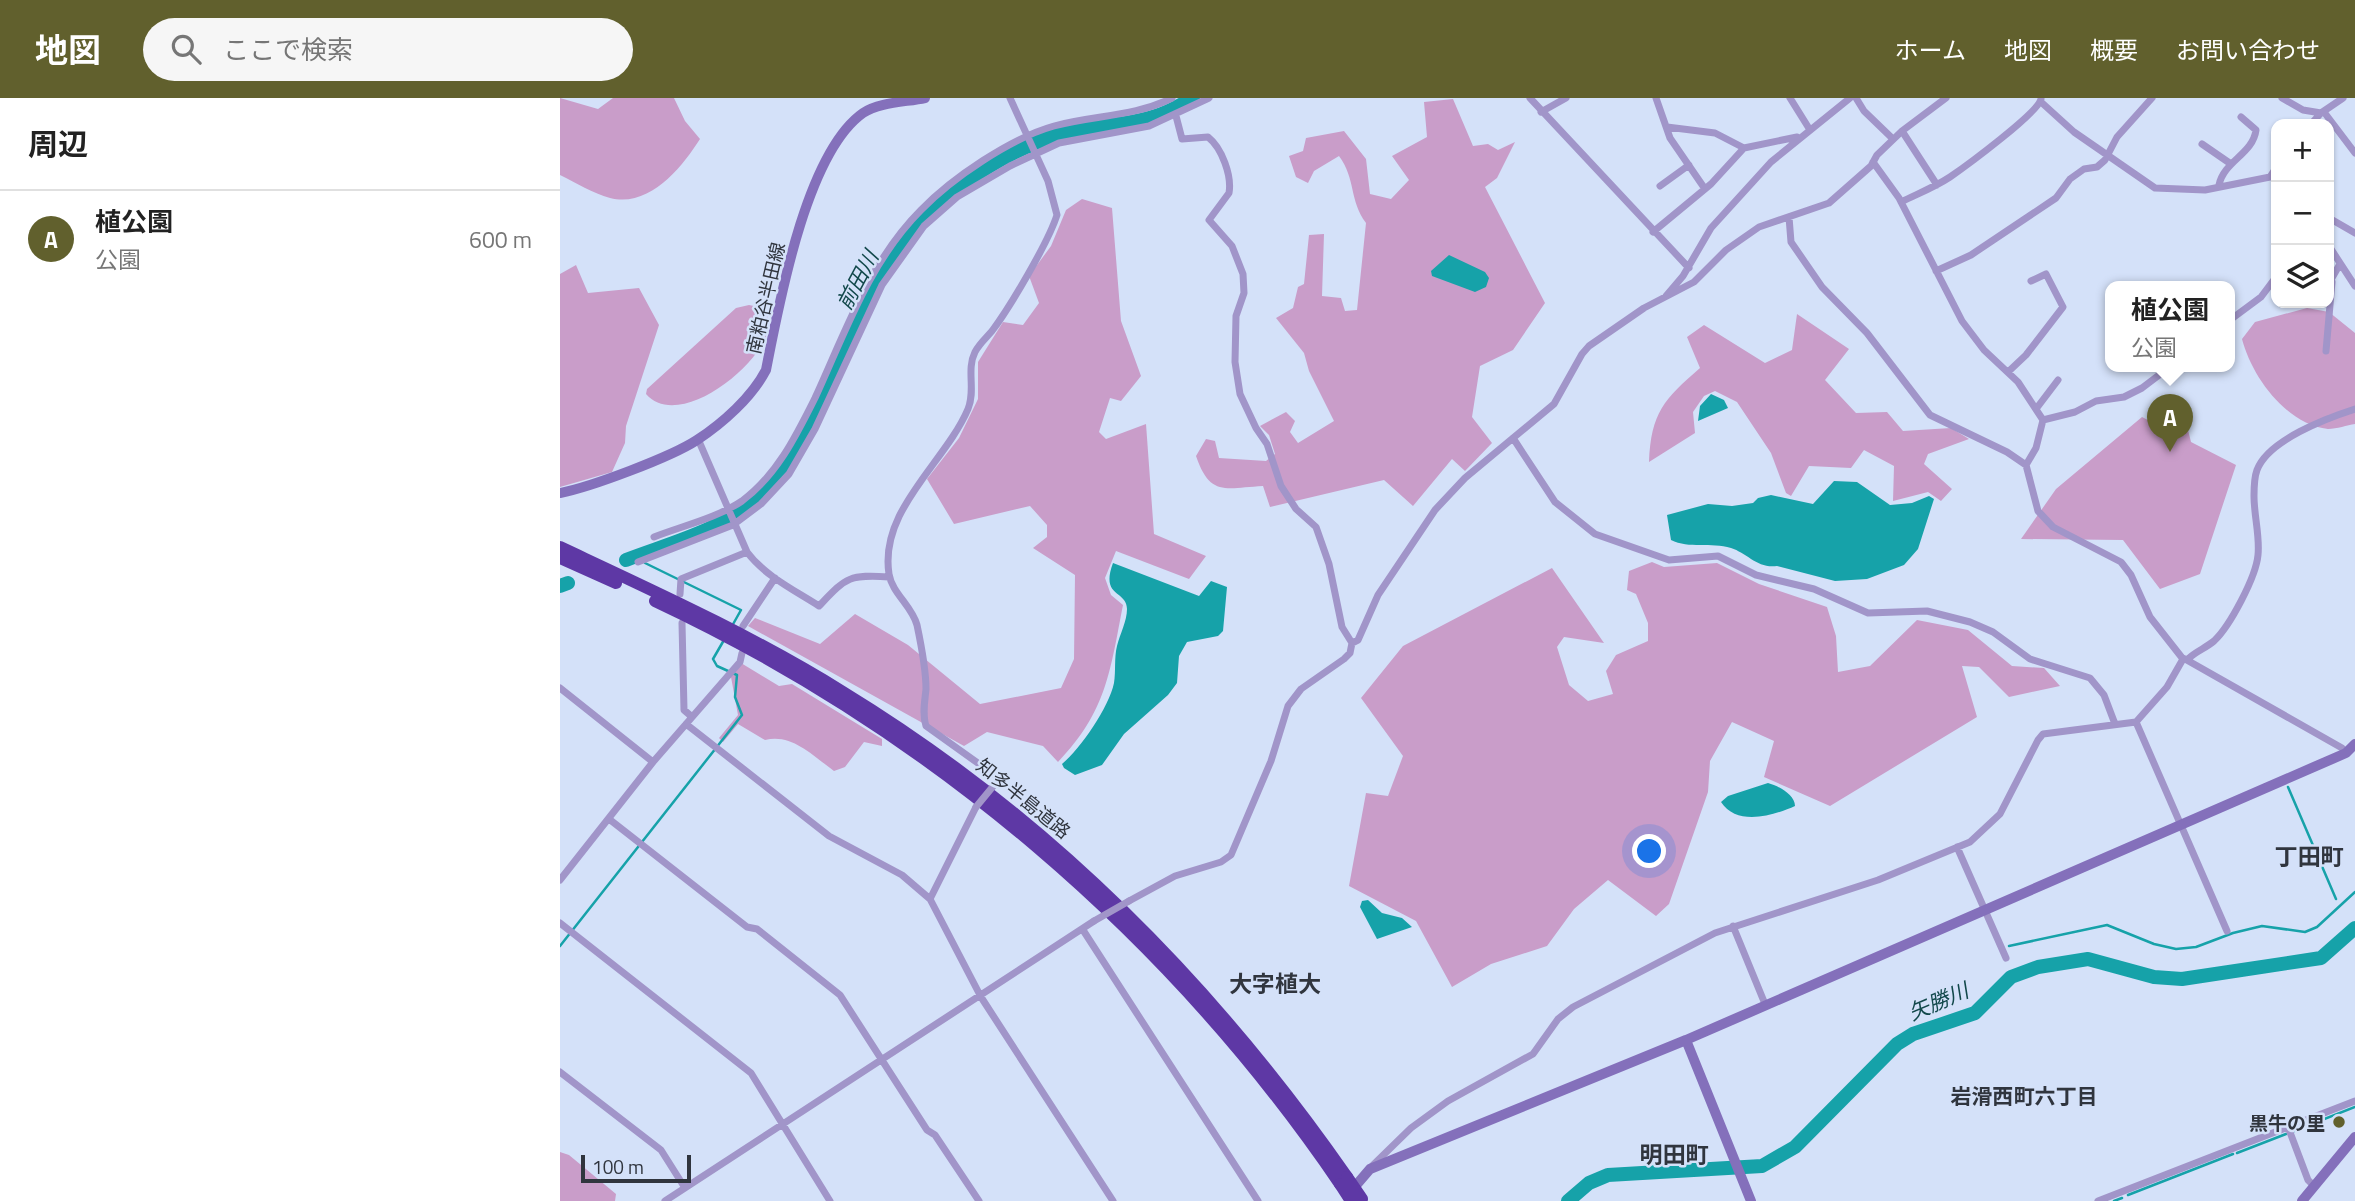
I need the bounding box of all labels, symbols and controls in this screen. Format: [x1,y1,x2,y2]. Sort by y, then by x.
search box [143,18,633,81]
text: 地図 [35,25,101,75]
icon: search [167,30,205,68]
text: ここで検索 [223,30,353,69]
text: ホーム [1895,32,1966,68]
text: 地図 [2004,32,2052,68]
text: 概要 [2090,32,2138,68]
text: お問い合わせ [2176,32,2320,68]
map controls [2271,119,2334,308]
button: + [2271,119,2334,182]
text: 周辺 [28,121,88,167]
button: − [2271,182,2334,245]
text: 植公園 [95,202,173,241]
text: A [44,222,58,257]
text: 600 m [469,222,532,257]
street label: 南粕谷半田線 [738,239,792,357]
text: 公園 [95,242,141,277]
water label: 前田川 [828,243,887,315]
button: layers [2271,245,2334,308]
popup [2105,281,2235,372]
text: 植公園 [2131,290,2209,329]
text: 公園 [2131,330,2177,365]
pin: A [2147,394,2193,452]
street label: 知多半島道路 [971,751,1077,845]
your location [1632,834,1666,868]
district label: 丁田町 [2275,839,2344,874]
district label: 大字植大 [1229,966,1321,1001]
water label: 矢勝川 [1903,973,1975,1028]
district label: 岩滑西町六丁目 [1951,1080,2098,1112]
place label: 黒牛の里 [2249,1108,2325,1137]
marker: 黒牛の里 [2331,1114,2347,1130]
district label: 明田町 [1640,1137,1709,1172]
scale bar [581,1152,691,1184]
text: 100 m [592,1152,644,1181]

